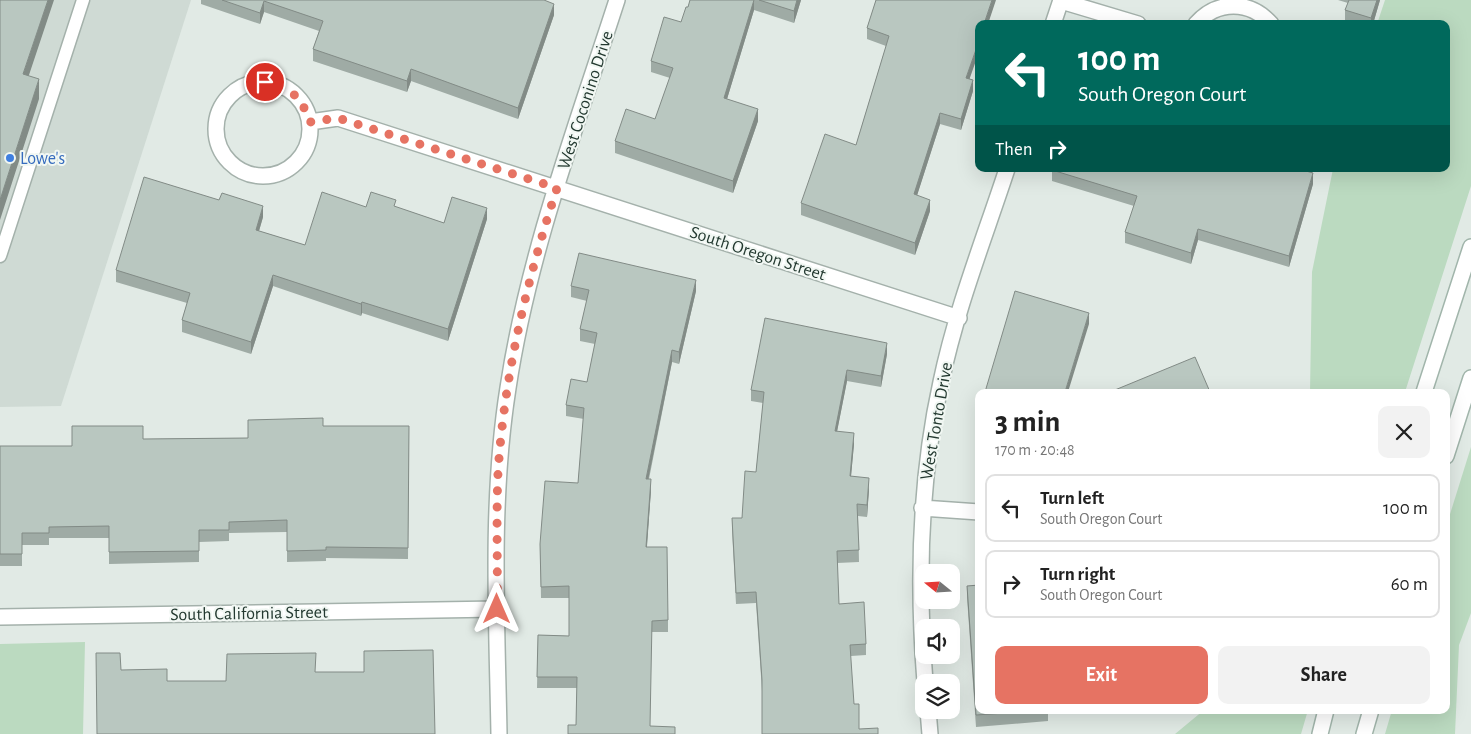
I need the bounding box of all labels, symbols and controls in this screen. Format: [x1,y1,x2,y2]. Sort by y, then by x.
street label: West Coconino Drive [555,29,617,172]
icon: left [995,40,1060,105]
text: 100 m [1078,42,1161,77]
pin [244,61,286,103]
icon: arrive [251,68,279,96]
text: South Oregon Court [1078,83,1246,105]
icon: right [1043,135,1071,163]
text: Then [995,140,1033,159]
place label: Lowe's [20,150,65,168]
marker: Lowe's [4,152,16,164]
street label: South Oregon Street [688,224,828,284]
street label: West Tonto Drive [918,361,956,481]
button: close [1378,406,1430,458]
text: 3 min [995,407,1060,437]
text: 170 m · 20:48 [995,442,1075,458]
text: Turn left [1040,489,1104,508]
icon: left [997,494,1025,522]
text: 100 m [1383,499,1428,518]
text: South Oregon Court [1040,511,1162,527]
north arrow [915,564,960,609]
map controls [915,564,960,719]
text: Turn right [1040,565,1115,584]
icon: right [997,570,1025,598]
text: 60 m [1391,575,1428,594]
position arrow [470,582,522,634]
text: South Oregon Court [1040,587,1162,603]
street label: South California Street [170,604,328,624]
button: sound [915,619,960,664]
button: Exit [995,646,1208,704]
button: Share [1218,646,1430,704]
button: layers [915,674,960,719]

